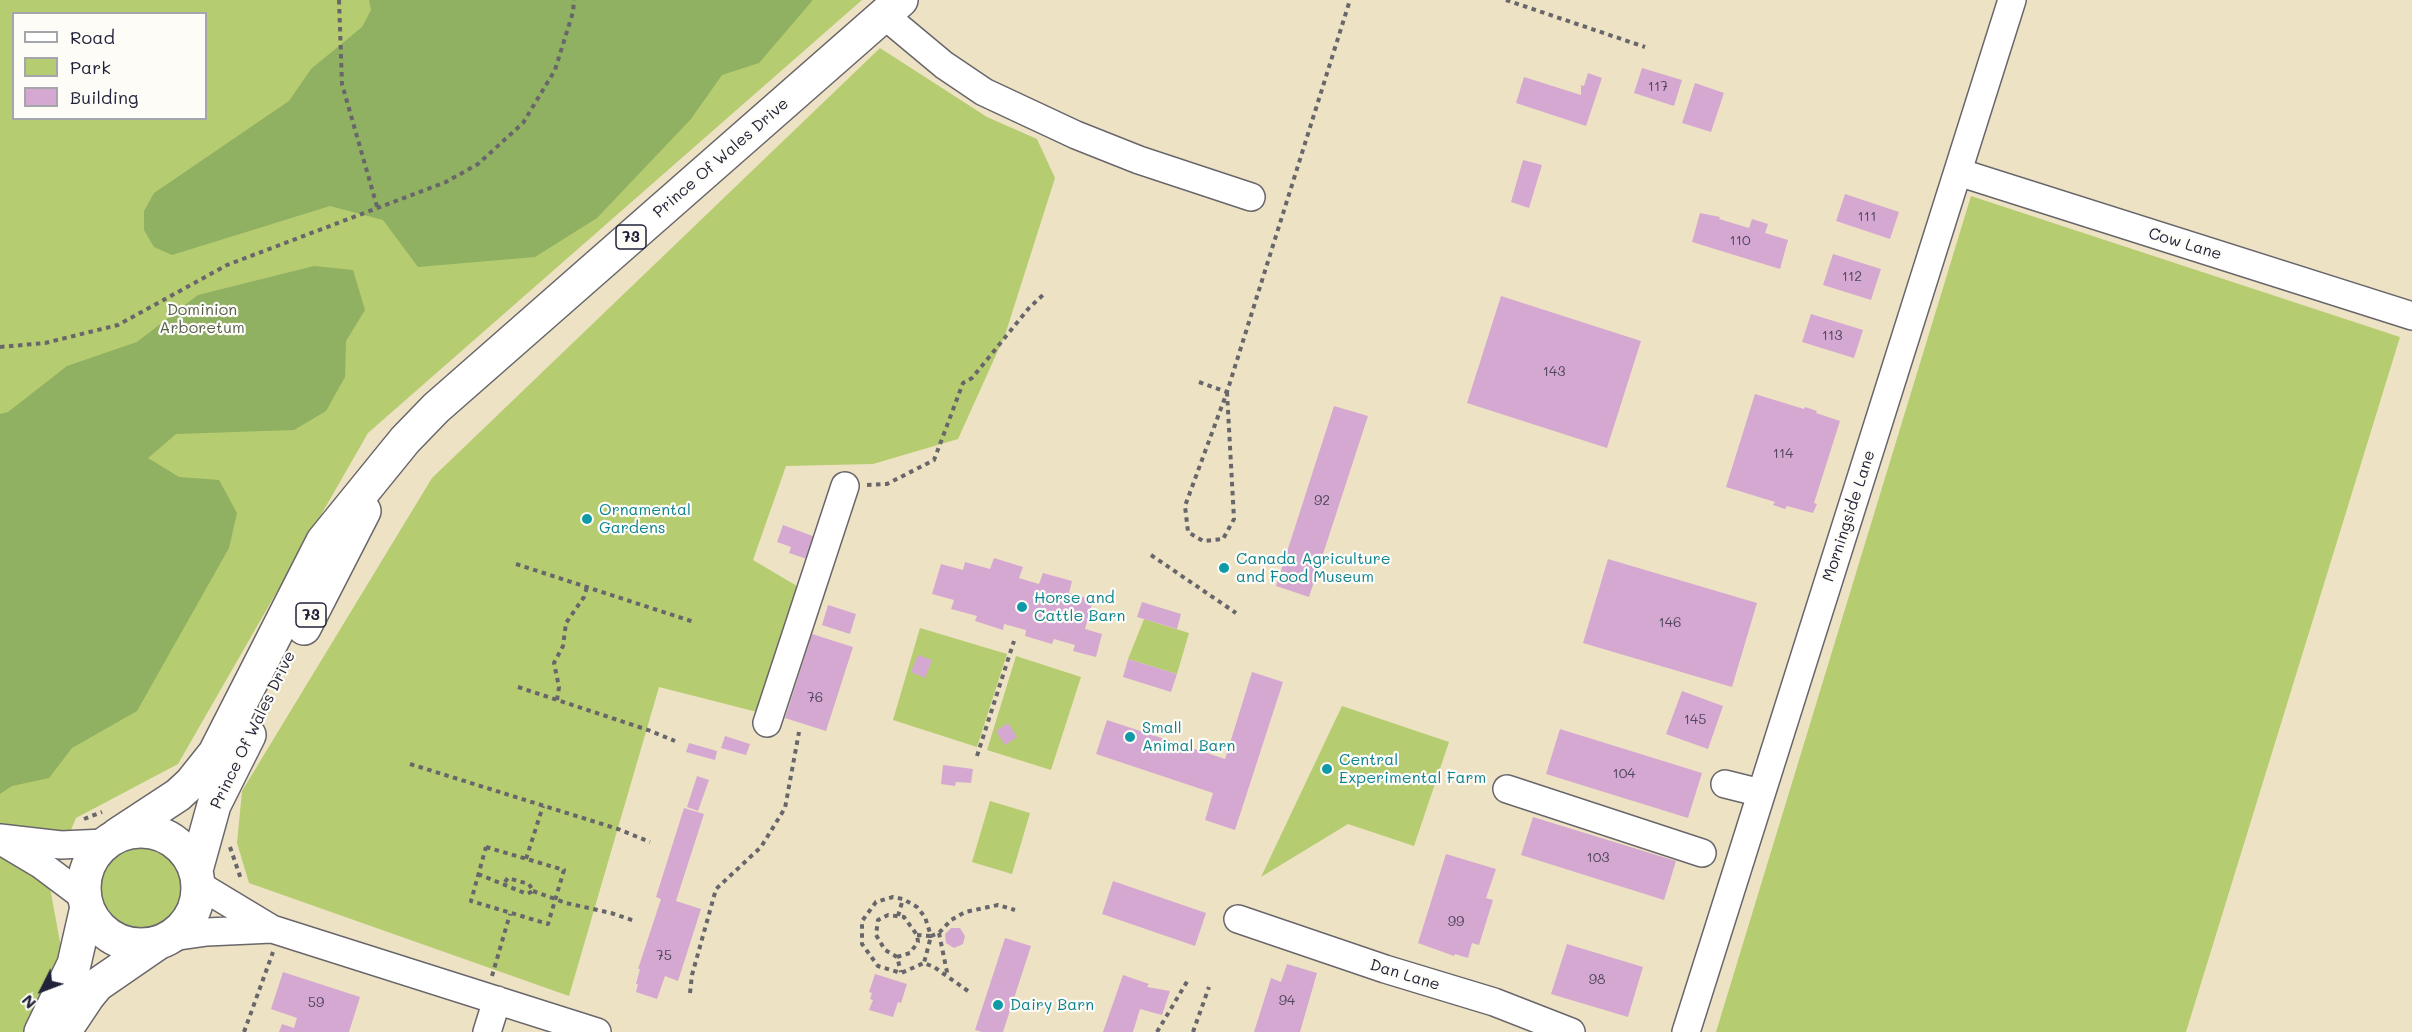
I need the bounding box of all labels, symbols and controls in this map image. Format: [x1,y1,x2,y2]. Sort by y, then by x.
legend [12,12,207,120]
text: Road [70,25,115,49]
text: Park [70,55,111,79]
house number: 117 [1648,79,1668,95]
text: Building [70,85,138,109]
street label: Prince Of Wales Drive [649,94,793,222]
house number: 111 [1858,209,1876,225]
street label: Cow Lane [2146,224,2224,264]
road number: 73 [616,225,646,249]
house number: 110 [1729,233,1751,249]
house number: 112 [1842,269,1862,285]
park label: Dominion Arboretum [159,300,245,338]
house number: 113 [1822,328,1842,344]
house number: 143 [1543,364,1565,380]
house number: 114 [1773,446,1793,462]
street label: Morningside Lane [1819,448,1879,584]
house number: 92 [1314,493,1330,509]
place label: Ornamental Gardens [599,500,691,538]
marker: Ornamental Gardens [580,512,594,526]
place label: Canada Agriculture and Food Museum [1236,549,1391,587]
marker: Canada Agriculture and Food Museum [1217,561,1231,575]
place label: Horse and Cattle Barn [1034,588,1125,626]
marker: Horse and Cattle Barn [1015,600,1029,614]
road number: 73 [296,603,326,627]
house number: 146 [1659,615,1681,631]
street label: Prince Of Wales Drive [206,648,300,812]
house number: 76 [807,690,823,706]
house number: 145 [1684,712,1706,728]
place label: Small Animal Barn [1142,718,1235,756]
marker: Small Animal Barn [1123,730,1137,744]
place label: Central Experimental Farm [1339,750,1486,788]
marker: Central Experimental Farm [1320,762,1334,776]
house number: 104 [1612,766,1636,782]
house number: 103 [1586,850,1610,866]
house number: 99 [1448,914,1464,930]
house number: 75 [656,948,672,964]
street label: Dan Lane [1368,955,1442,995]
north arrow [12,960,72,1020]
house number: 98 [1589,972,1605,988]
text: N [16,991,40,1014]
house number: 94 [1279,993,1295,1009]
house number: 59 [308,995,324,1011]
place label: Dairy Barn [1010,995,1094,1015]
marker: Dairy Barn [991,998,1005,1012]

